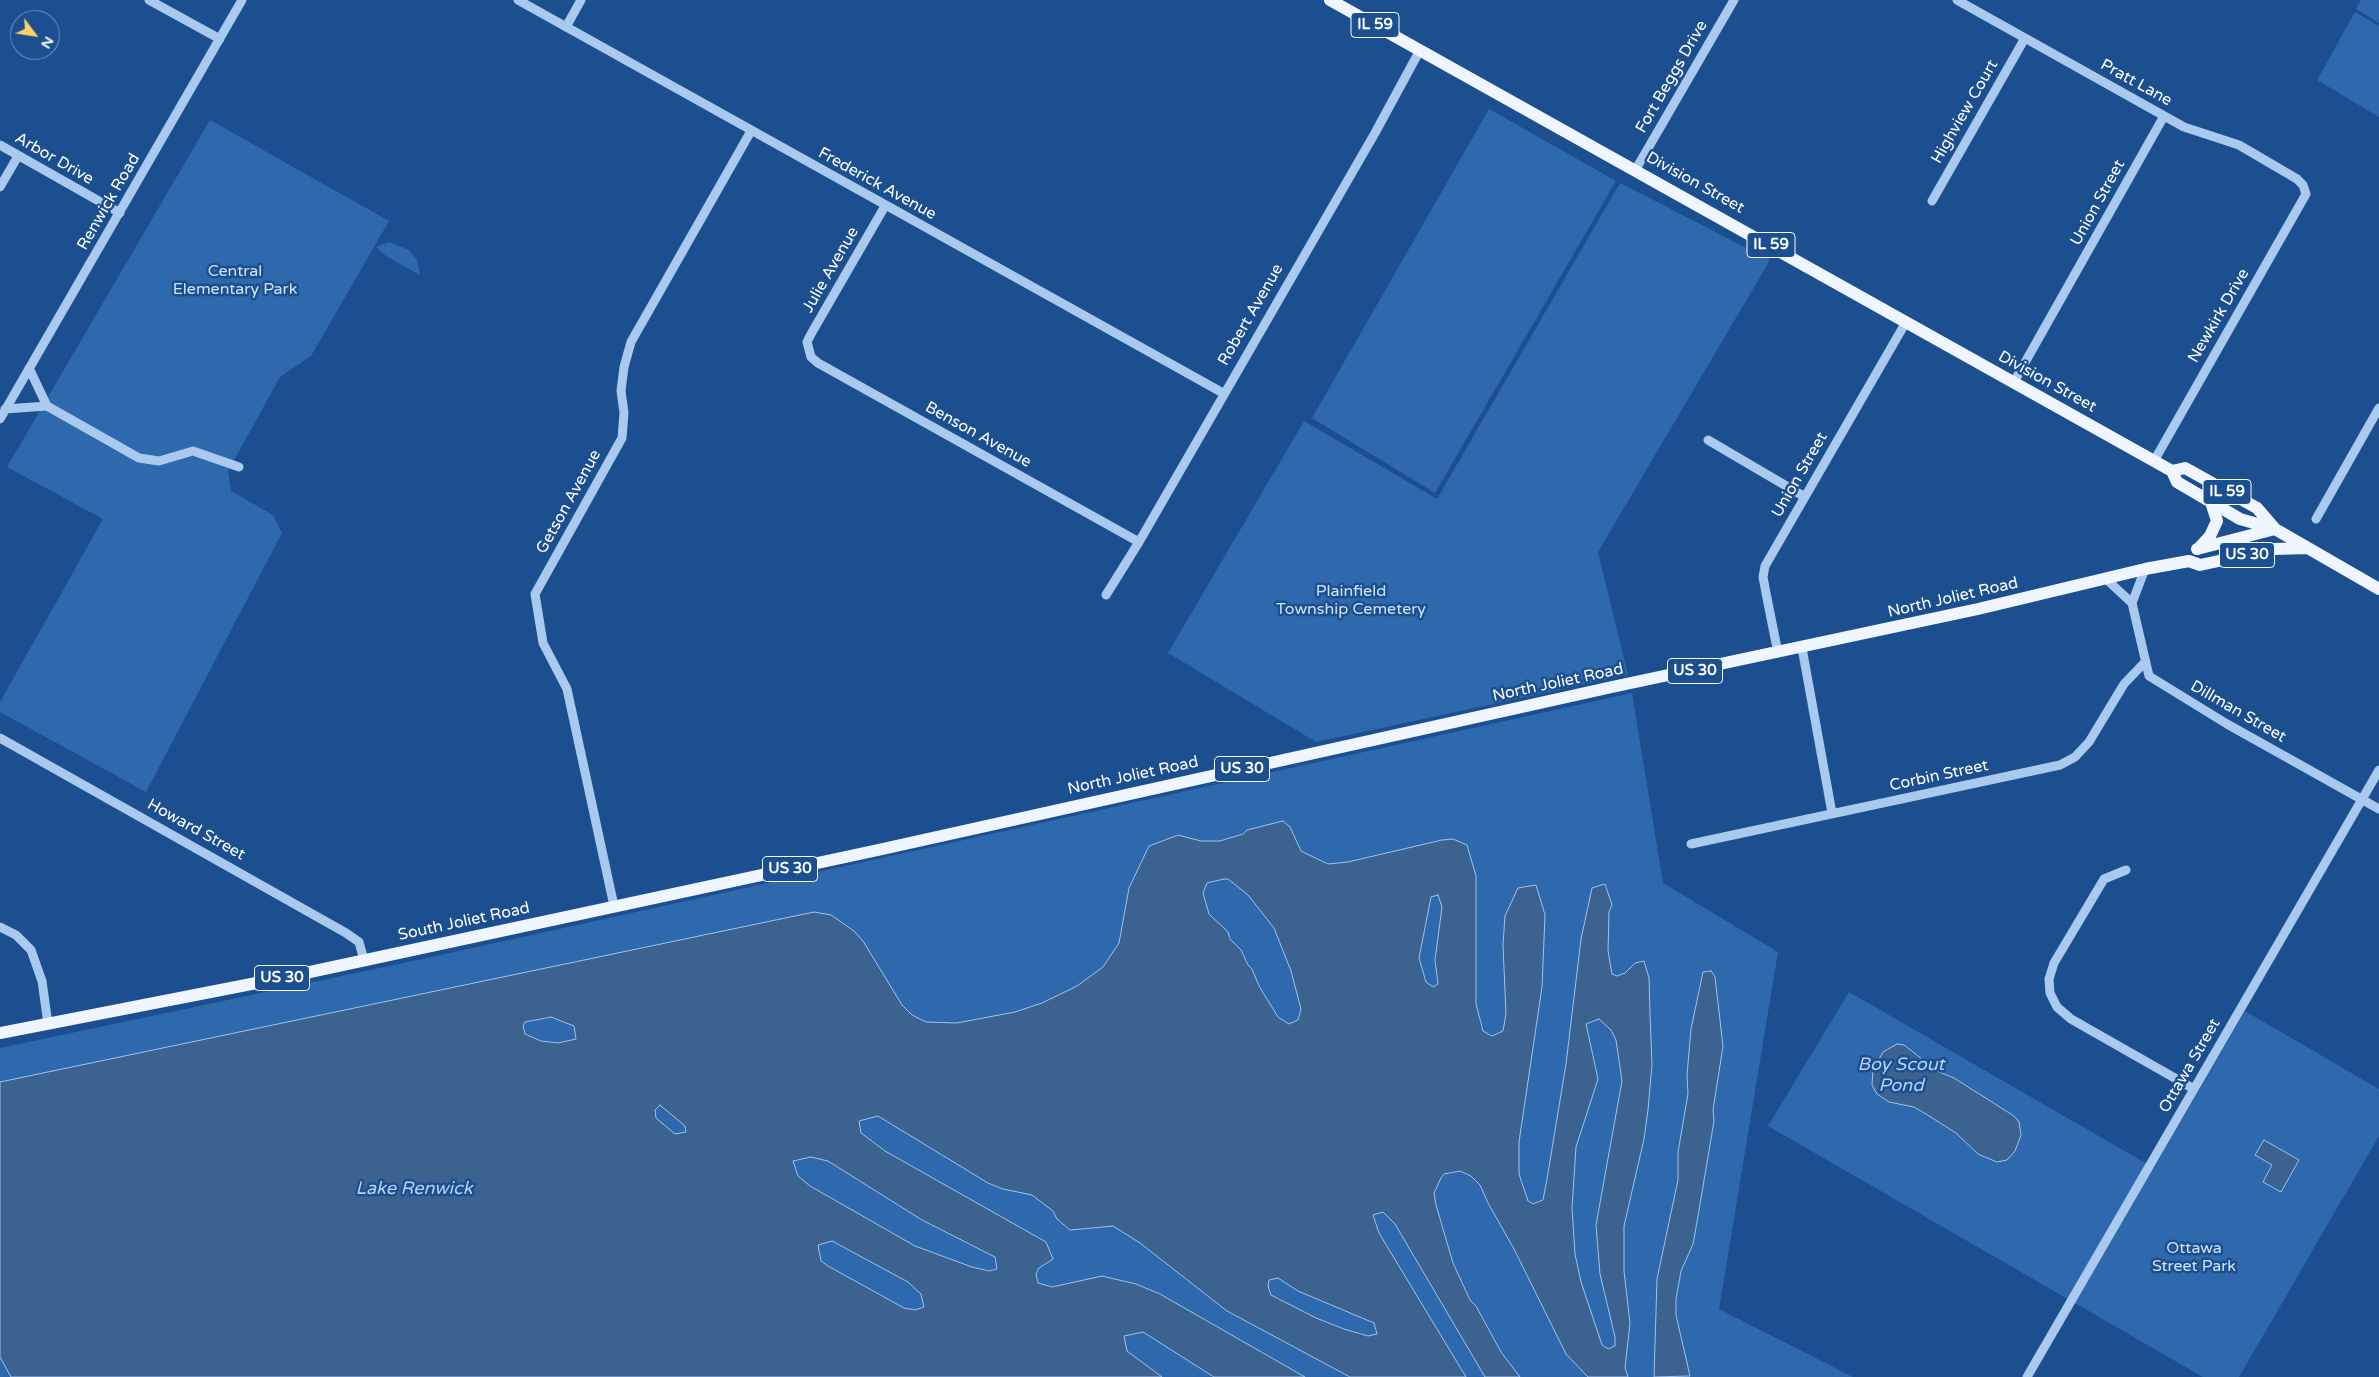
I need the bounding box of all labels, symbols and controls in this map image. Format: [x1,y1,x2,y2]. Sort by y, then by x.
north arrow [10,10,60,60]
road number: IL 59 [1351,12,1399,38]
street label: Fort Beggs Drive [1632,17,1712,137]
text: N [37,33,58,52]
street label: Pratt Lane [2097,55,2175,111]
street label: Highview Court [1928,57,2002,167]
street label: Arbor Drive [11,129,97,189]
street label: Frederick Avenue [815,144,939,224]
street label: Division Street [1643,148,1747,218]
street label: Renwick Road [74,150,144,254]
street label: Union Street [2067,157,2129,249]
street label: Julie Avenue [799,224,863,316]
road number: IL 59 [1747,232,1795,258]
street label: Robert Avenue [1214,261,1288,369]
park label: Central Elementary Park [173,262,297,300]
street label: Newkirk Drive [2184,266,2254,366]
street label: Division Street [1995,347,2099,417]
street label: Benson Avenue [922,398,1034,472]
street label: Union Street [1768,429,1832,521]
street label: Getson Avenue [533,447,605,557]
road number: IL 59 [2203,480,2251,504]
road number: US 30 [2220,542,2274,568]
street label: North Joliet Road [1886,574,2020,622]
park label: Plainfield Township Cemetery [1276,582,1426,620]
road number: US 30 [1668,658,1722,684]
street label: North Joliet Road [1491,660,1625,706]
street label: Dillman Street [2187,677,2289,747]
street label: North Joliet Road [1066,753,1200,799]
road number: US 30 [1214,756,1270,782]
street label: Corbin Street [1888,756,1990,796]
street label: Howard Street [144,795,248,865]
road number: US 30 [762,856,818,882]
street label: South Joliet Road [396,899,532,945]
road number: US 30 [254,966,310,990]
street label: Ottawa Street [2155,1016,2225,1116]
water label: Boy Scout Pond [1858,1054,1944,1096]
water label: Lake Renwick [356,1178,472,1200]
park label: Ottawa Street Park [2152,1239,2236,1277]

